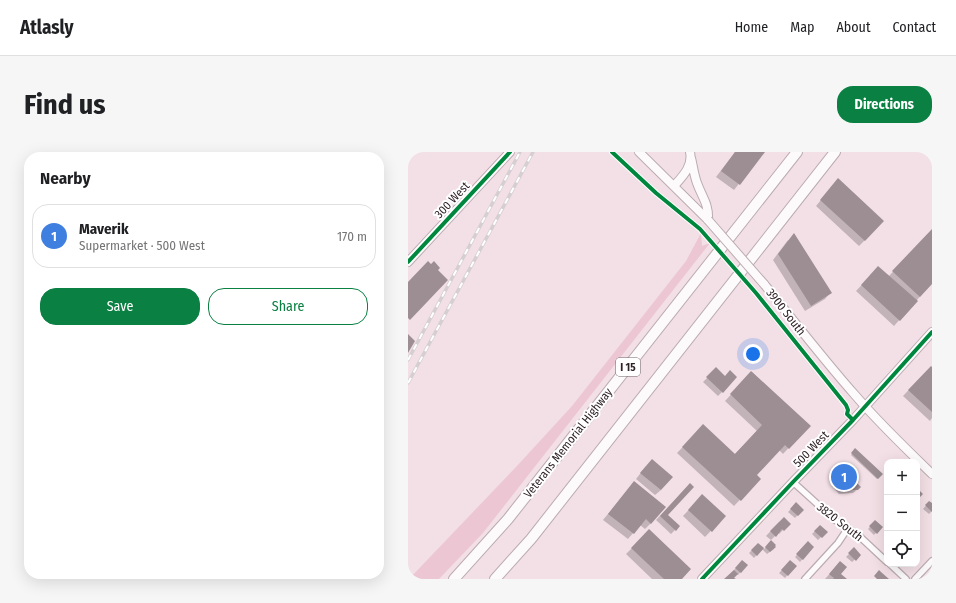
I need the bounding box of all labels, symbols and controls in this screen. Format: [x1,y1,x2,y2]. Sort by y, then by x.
text: Atlasly [20,16,74,39]
text: Home [735,19,768,36]
text: Map [790,19,814,36]
text: About [836,19,871,36]
text: Contact [893,19,936,36]
button: Directions [837,86,932,123]
text: Find us [24,88,106,121]
text: Nearby [40,168,91,189]
street label: 300 West [432,179,472,221]
text: Maverik [79,220,129,238]
text: 1 [51,229,57,244]
text: 170 m [337,229,367,244]
text: Supermarket · 500 West [79,238,205,253]
street label: 3900 South [763,286,809,338]
button: Save [40,288,200,325]
button: Share [208,288,368,325]
your location [743,344,763,364]
road number: I 15 [616,358,640,376]
street label: Veterans Memorial Highway [521,385,616,501]
street label: 500 West [790,428,832,470]
map controls [884,459,920,567]
button: + [884,459,920,495]
pin: 1 [831,462,857,492]
button: − [884,495,920,531]
street label: 3820 South [814,500,866,544]
button: locate [884,531,920,567]

